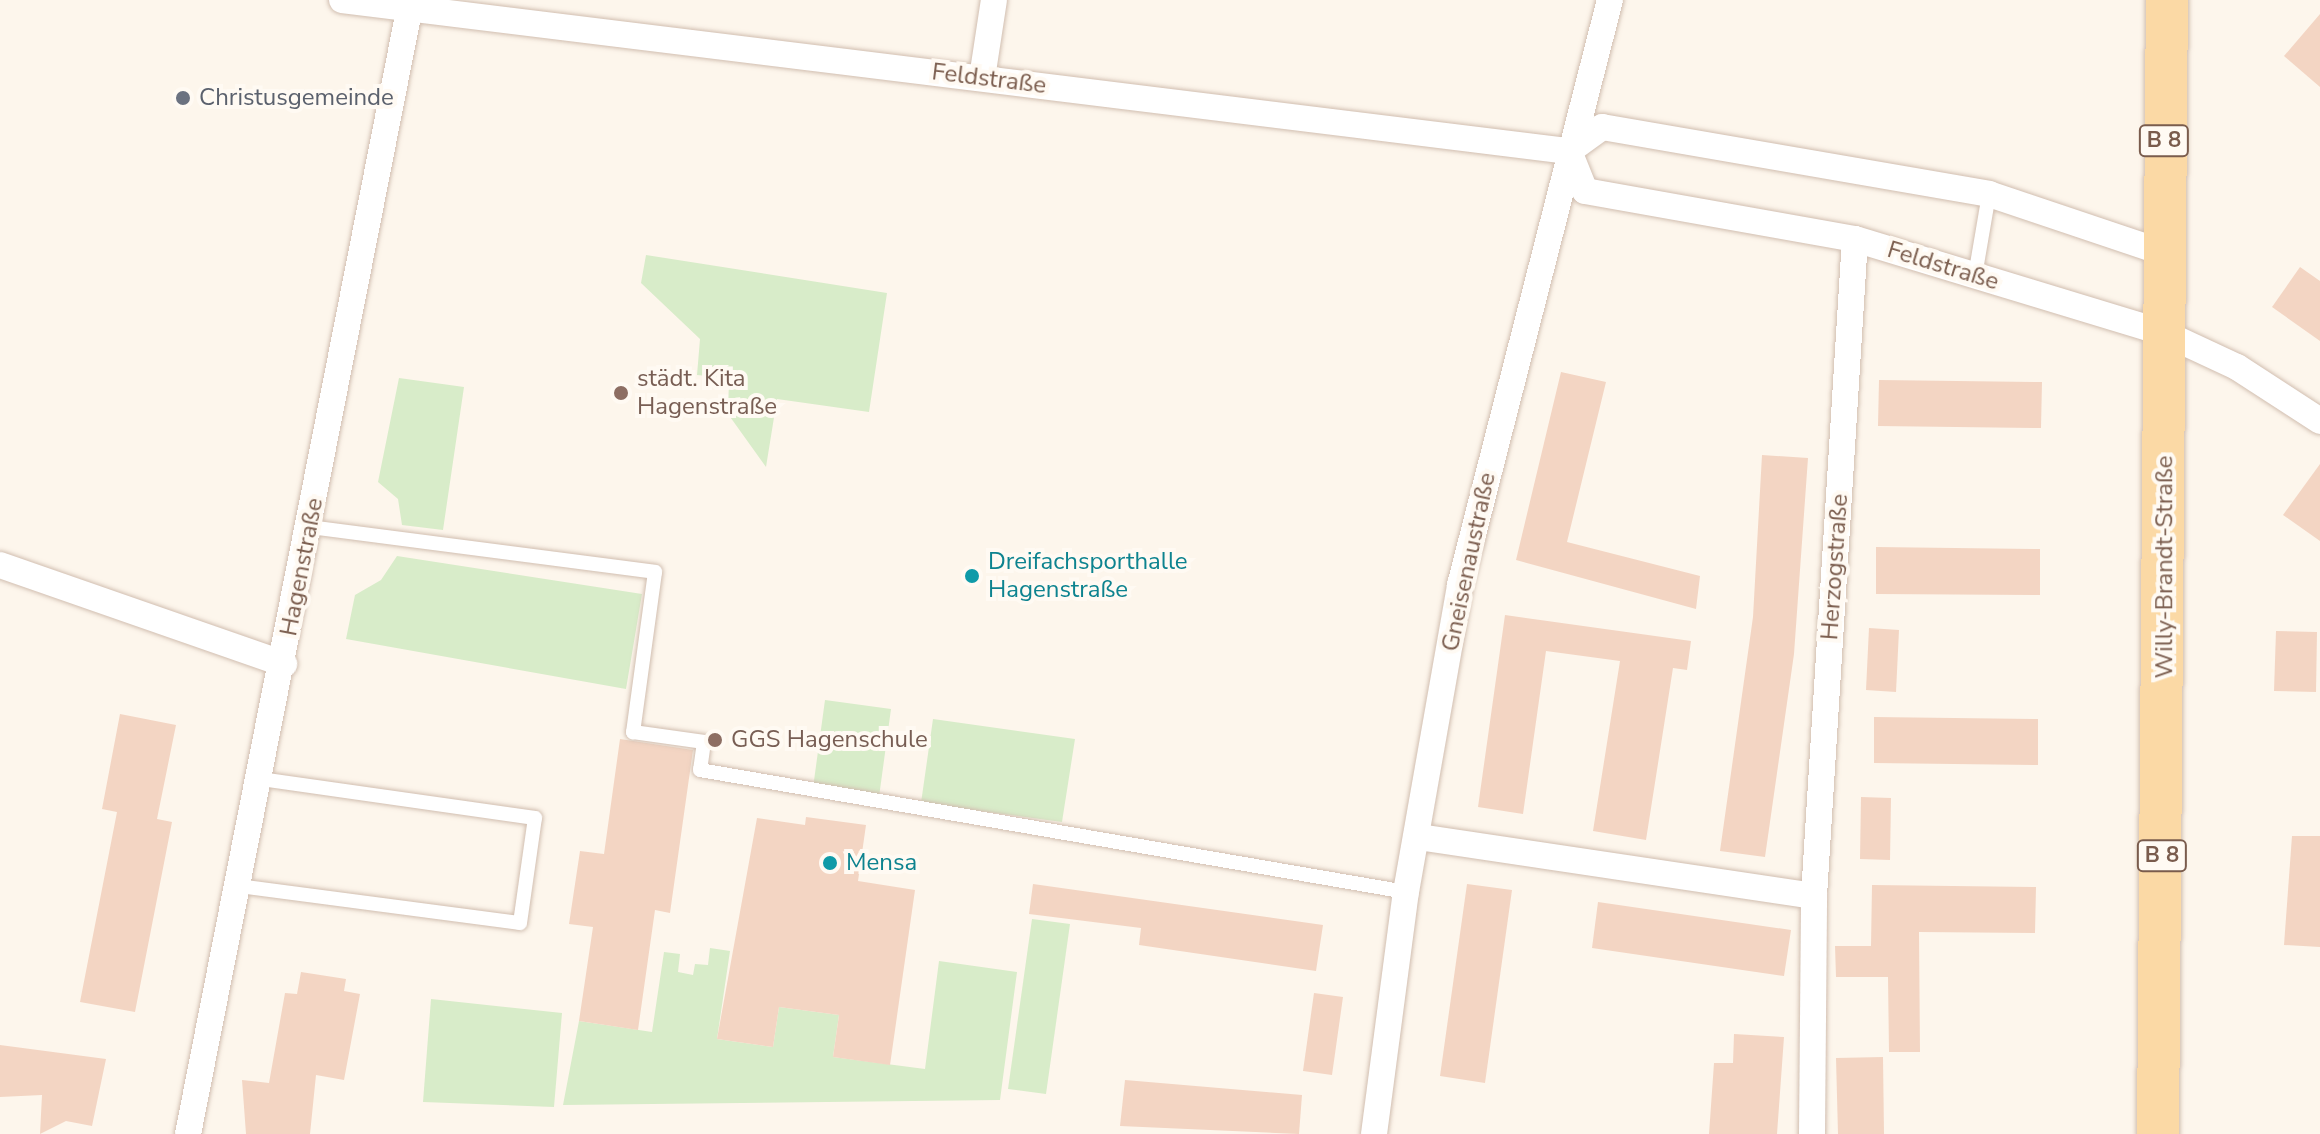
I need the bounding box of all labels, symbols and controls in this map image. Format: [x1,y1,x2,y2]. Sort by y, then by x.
street label: Feldstraße [930,58,1048,100]
place label: Christusgemeinde [199,84,394,112]
marker: Christusgemeinde [174,89,192,107]
road number: B 8 [2138,123,2190,159]
street label: Feldstraße [1884,235,2002,297]
place label: städt. Kita Hagenstraße [637,365,777,421]
marker: städt. Kita Hagenstraße [612,384,630,402]
street label: Willy-Brandt-Straße [2151,456,2179,678]
street label: Gneisenaustraße [1436,470,1502,654]
street label: Herzogstraße [1816,493,1854,641]
street label: Hagenstraße [275,496,329,638]
place label: Dreifachsporthalle Hagenstraße [988,548,1188,604]
marker: Dreifachsporthalle Hagenstraße [963,567,981,585]
place label: GGS Hagenschule [731,726,928,754]
marker: GGS Hagenschule [706,731,724,749]
road number: B 8 [2136,838,2188,874]
place label: Mensa [846,849,917,877]
marker: Mensa [821,854,839,872]

